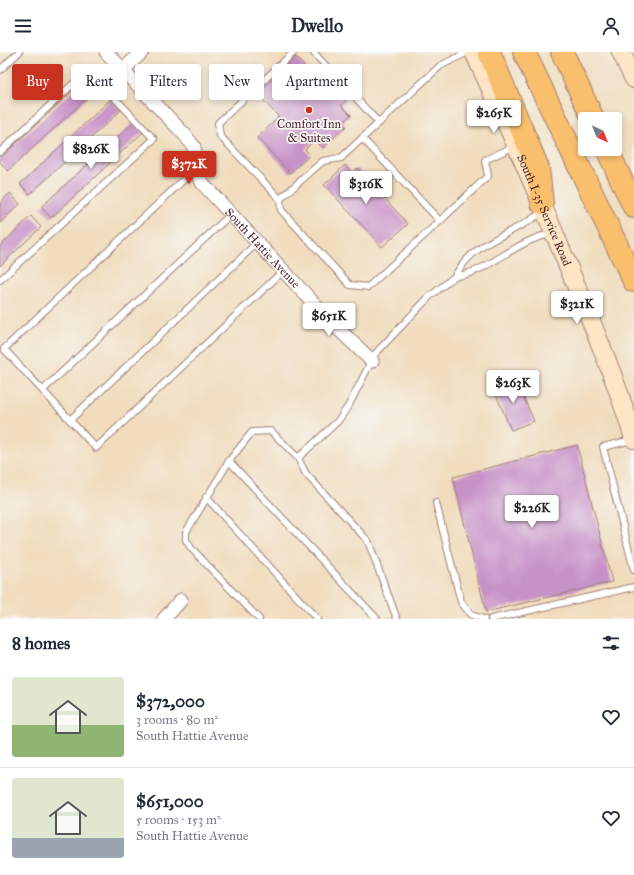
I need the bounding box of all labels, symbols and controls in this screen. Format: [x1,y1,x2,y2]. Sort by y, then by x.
icon: menu [12,15,34,37]
text: Dwello [291,15,343,37]
icon: person [600,15,622,37]
chip: Buy [12,64,63,100]
chip: Rent [71,64,127,100]
chip: Filters [135,64,201,100]
chip: New [209,64,264,100]
chip: Apartment [272,64,362,100]
pin: $265K [466,100,522,134]
marker: Comfort Inn & Suites [304,105,314,115]
text: $265K [476,105,512,121]
north arrow [578,112,622,156]
map controls [578,112,622,156]
place label: Comfort Inn & Suites [277,117,341,145]
pin: $826K [63,136,119,170]
text: $826K [72,141,110,157]
pin: $372K [161,151,217,185]
street label: South I-35 Service Road [514,152,574,268]
text: $372K [171,156,207,172]
pin: $316K [338,171,394,205]
text: $316K [349,176,383,192]
street label: South Hattie Avenue [222,205,303,291]
pin: $321K [549,291,605,325]
text: $321K [560,296,594,312]
pin: $651K [301,303,357,337]
text: $651K [312,308,346,324]
pin: $263K [485,370,541,404]
text: $263K [495,375,531,391]
pin: $226K [504,495,560,529]
text: $226K [514,500,550,516]
icon: filters [600,632,622,654]
text: 8 homes [12,633,70,654]
text: $372,000 [136,691,205,712]
icon: home [44,693,92,741]
icon: heart [600,706,622,728]
text: 3 rooms · 80 m² [136,712,218,728]
text: South Hattie Avenue [136,728,248,744]
text: $651,000 [136,791,204,812]
icon: home [44,794,92,842]
icon: heart [600,807,622,829]
text: 5 rooms · 153 m² [136,812,221,828]
text: South Hattie Avenue [136,828,248,844]

